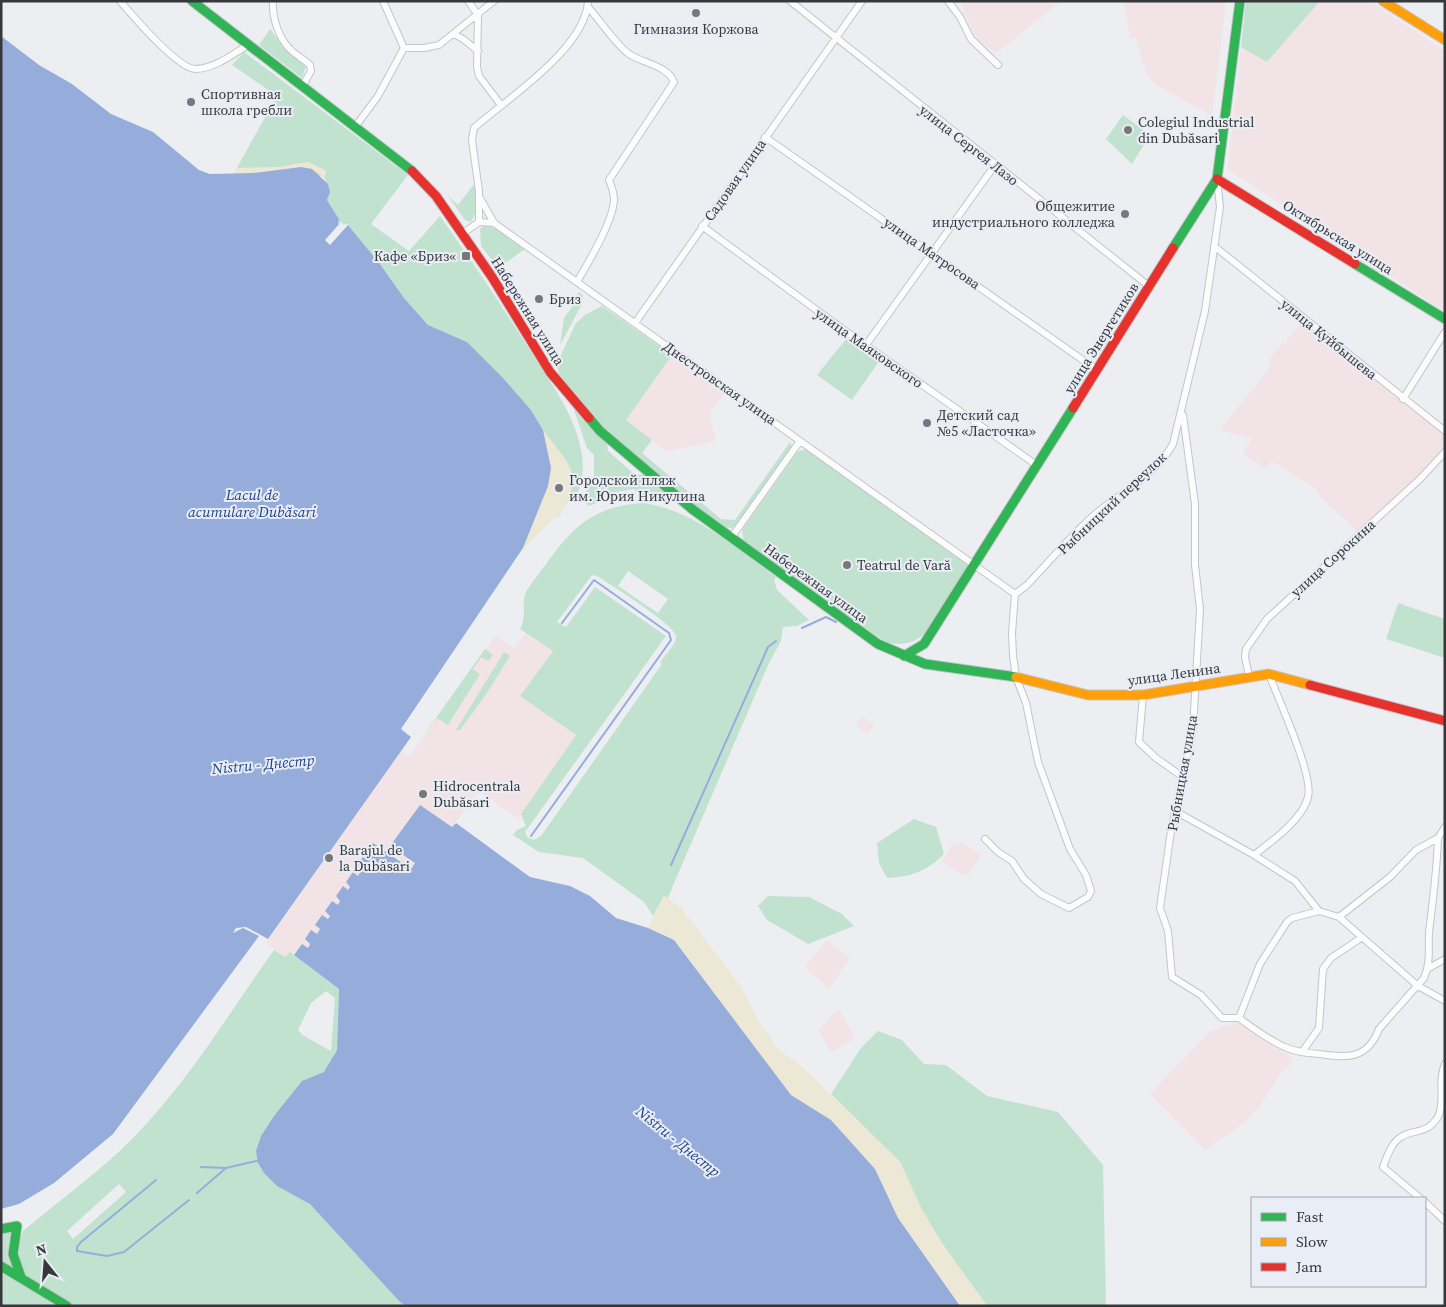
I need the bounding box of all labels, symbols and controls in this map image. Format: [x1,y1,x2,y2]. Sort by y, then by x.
marker: Гимназия Коржова [690,7,702,19]
place label: Гимназия Коржова [633,19,759,39]
place label: Спортивная школа гребли [201,84,292,120]
marker: Спортивная школа гребли [185,96,197,108]
street label: улица Сергея Лазо [915,100,1023,190]
place label: Colegiul Industrial din Dubăsari [1138,112,1254,148]
marker: Colegiul Industrial din Dubăsari [1122,124,1134,136]
street label: Садовая улица [699,134,771,225]
street label: Октябрьская улица [1279,195,1398,279]
place label: Общежитие индустриального колледжа [932,196,1116,232]
marker: Общежитие индустриального колледжа [1119,208,1131,220]
street label: улица Матросова [880,212,985,294]
place label: Кафе «Бриз« [374,246,456,266]
marker: Кафе «Бриз« [460,250,472,262]
street label: Набережная улица [487,253,570,370]
street label: улица Энергетиков [1059,279,1143,397]
place label: Бриз [549,289,581,309]
marker: Бриз [533,293,545,305]
street label: улица Куйбышева [1277,294,1382,385]
street label: улица Маяковского [811,303,927,393]
street label: Днестровская улица [659,336,782,430]
place label: Детский сад №5 «Ласточка» [937,405,1036,441]
marker: Детский сад №5 «Ласточка» [921,417,933,429]
street label: Рыбницкий переулок [1053,447,1171,559]
place label: Городской пляж им. Юрия Никулина [569,470,706,506]
marker: Городской пляж им. Юрия Никулина [553,482,565,494]
water label: Lacul de acumulare Dubăsari [188,484,316,522]
street label: улица Сорокина [1286,514,1380,601]
street label: Набережная улица [760,538,873,628]
place label: Teatrul de Vară [857,555,952,575]
marker: Teatrul de Vară [841,559,853,571]
street label: улица Ленина [1127,657,1222,690]
street label: Рыбницкая улица [1162,713,1202,833]
water label: Nistru - Днестр [210,749,315,779]
place label: Hidrocentrala Dubăsari [433,776,521,812]
marker: Hidrocentrala Dubăsari [417,788,429,800]
place label: Barajul de la Dubăsari [339,840,410,876]
marker: Barajul de la Dubăsari [323,852,335,864]
water label: Nistru - Днестр [631,1100,725,1182]
legend [1251,1197,1426,1287]
text: Fast [1296,1206,1323,1227]
text: Slow [1296,1231,1328,1252]
north arrow [20,1237,70,1287]
text: N [33,1239,49,1261]
text: Jam [1295,1256,1323,1277]

